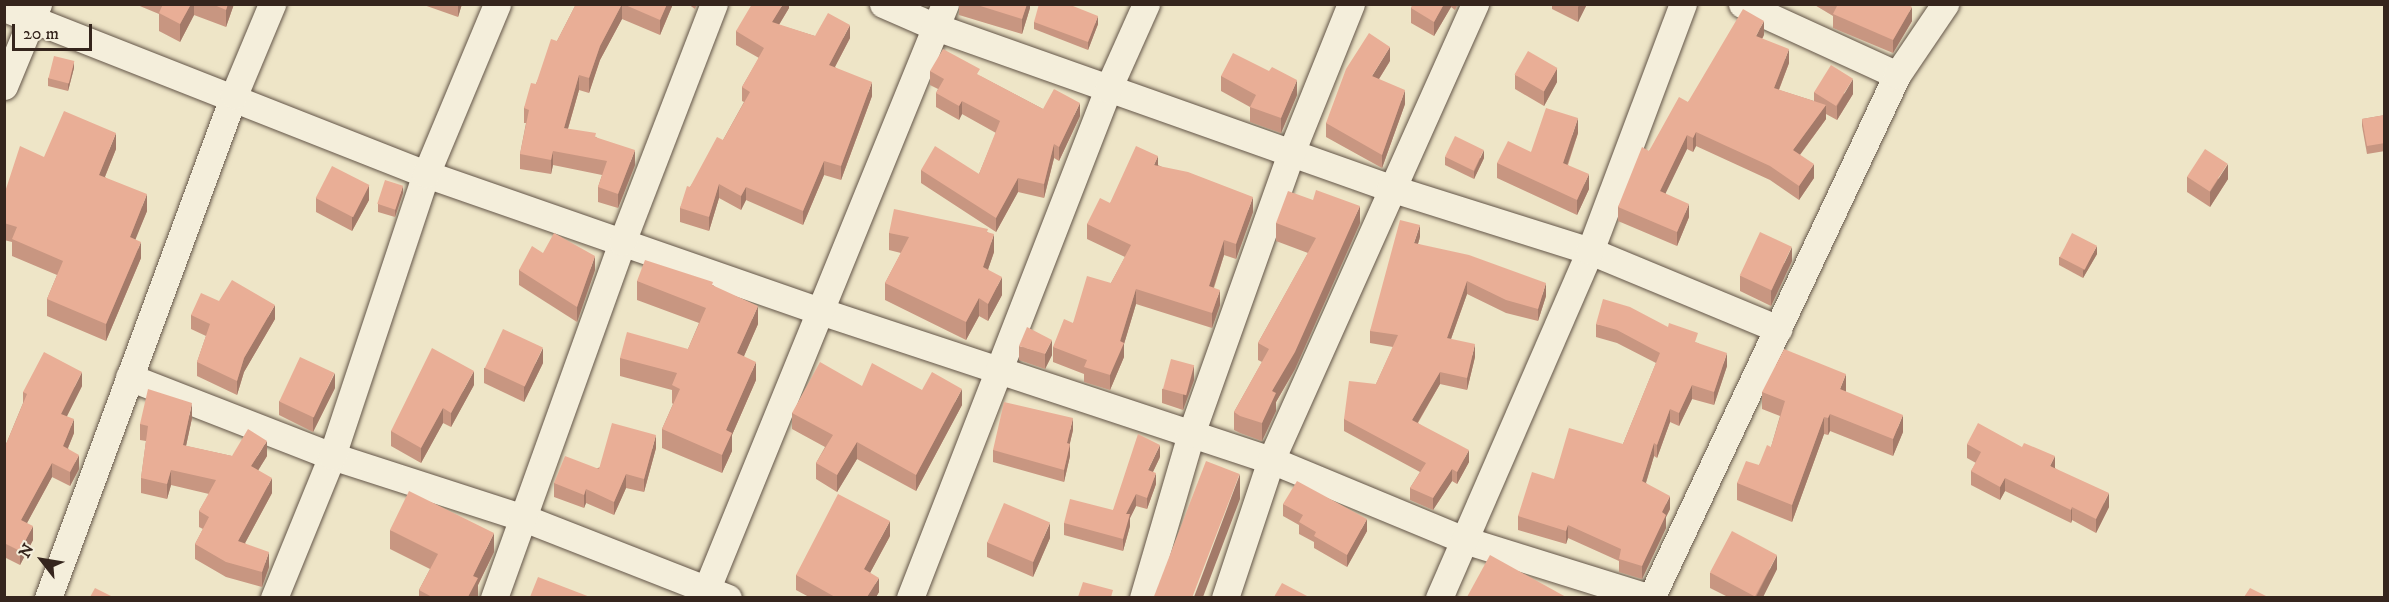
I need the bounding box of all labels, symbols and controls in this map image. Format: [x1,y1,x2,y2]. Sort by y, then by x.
scale bar [15,12,94,50]
text: 20 m [23,23,59,45]
north arrow [12,530,72,590]
text: N [15,540,39,562]

